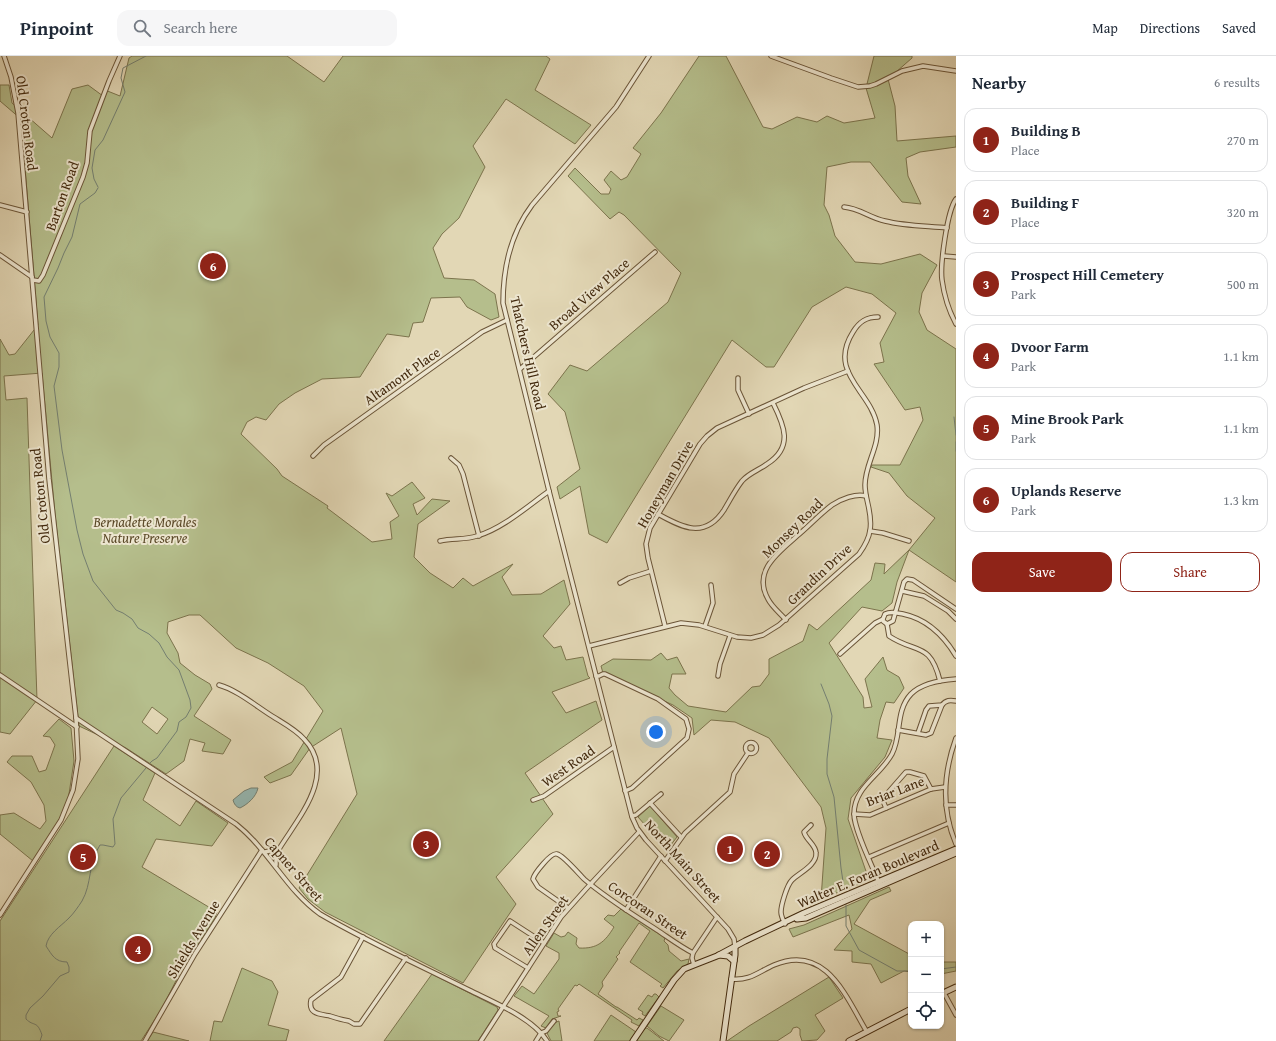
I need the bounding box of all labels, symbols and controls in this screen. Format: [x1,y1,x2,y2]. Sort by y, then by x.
search box [117,10,397,46]
text: Pinpoint [20,14,93,42]
icon: search [131,17,153,39]
text: Search here [163,17,237,38]
text: Map [1092,18,1118,38]
text: Directions [1140,18,1200,38]
text: Saved [1222,18,1256,38]
text: Nearby [972,70,1026,95]
text: 6 results [1214,73,1260,92]
street label: Old Croton Road [11,74,43,172]
text: Building B [1011,120,1081,141]
text: 1 [983,131,989,150]
text: 270 m [1227,131,1259,150]
text: Place [1011,141,1040,160]
street label: Barton Road [40,158,84,234]
text: Building F [1011,192,1079,213]
text: 2 [983,203,989,222]
text: 320 m [1227,203,1259,222]
text: Place [1011,213,1040,232]
pin: 6 [200,251,226,281]
street label: Broad View Place [544,253,634,335]
text: Prospect Hill Cemetery [1011,264,1164,285]
text: 3 [983,275,989,294]
text: 500 m [1227,275,1259,294]
text: Park [1011,285,1036,304]
street label: Thatchers Hill Road [505,294,551,412]
text: Dvoor Farm [1011,336,1089,357]
street label: Altamont Place [360,342,445,410]
text: 4 [983,347,989,366]
text: 1.1 km [1223,347,1259,366]
text: Park [1011,357,1036,376]
text: Mine Brook Park [1011,408,1124,429]
text: 5 [983,419,989,438]
text: 1.1 km [1223,419,1259,438]
text: Park [1011,429,1036,448]
street label: Honeyman Drive [632,436,698,532]
street label: Old Croton Road [25,447,55,545]
text: Uplands Reserve [1011,480,1121,501]
text: 6 [983,491,989,510]
text: 1.3 km [1223,491,1259,510]
street label: Monsey Road [757,493,827,562]
text: Park [1011,501,1036,520]
park label: Bernadette Morales Nature Preserve [92,512,197,548]
street label: Grandin Drive [782,538,856,609]
button: Save [972,552,1112,592]
button: Share [1120,552,1260,592]
your location [646,722,666,742]
street label: West Road [537,740,599,792]
street label: Briar Lane [863,771,927,811]
street label: North Main Street [640,815,726,907]
pin: 3 [413,829,439,859]
street label: Capner Street [260,832,328,906]
pin: 1 [717,834,743,864]
street label: Walter E. Foran Boulevard [794,835,942,913]
pin: 2 [754,839,780,869]
pin: 5 [70,842,96,872]
street label: Corcoran Street [604,876,692,944]
street label: Allen Street [517,891,573,959]
street label: Shields Avenue [162,896,225,982]
map controls [908,921,944,1029]
button: + [908,921,944,957]
pin: 4 [125,934,151,964]
button: − [908,957,944,993]
button: locate [908,993,944,1029]

